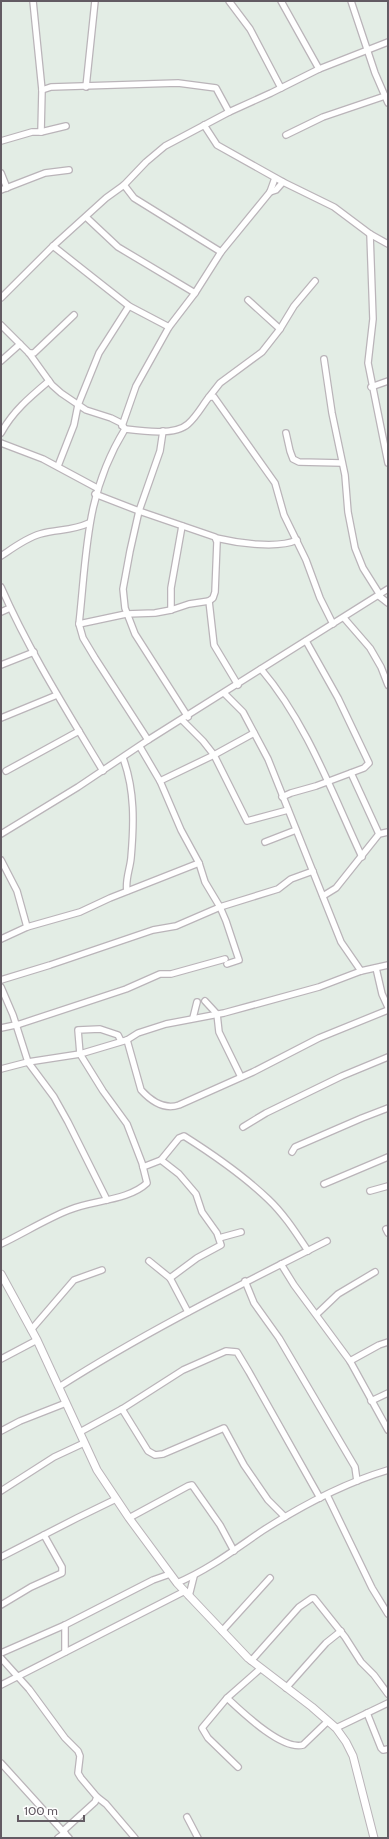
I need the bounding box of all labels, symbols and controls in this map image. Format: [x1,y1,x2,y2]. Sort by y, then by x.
scale bar [18,1797,84,1823]
text: 100 m [24,1803,58,1818]

